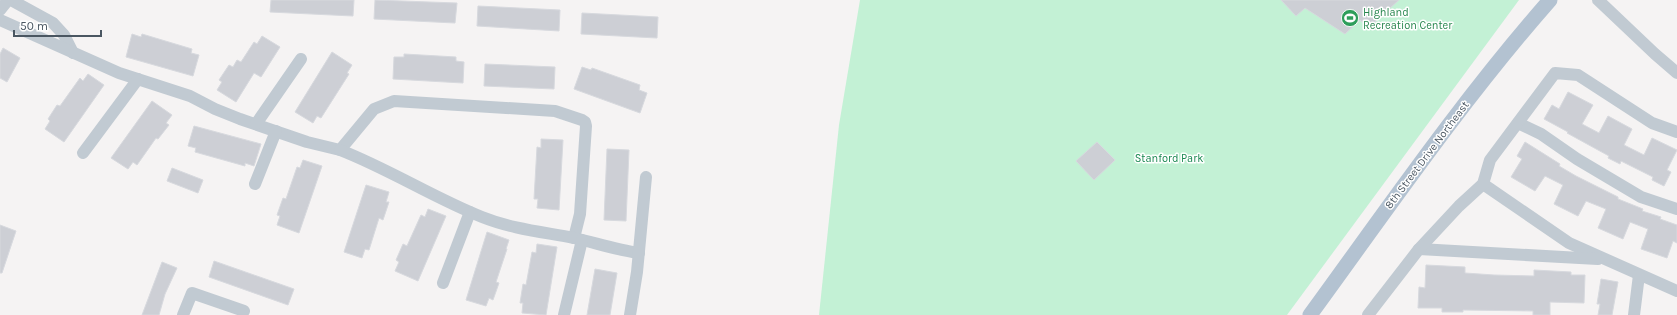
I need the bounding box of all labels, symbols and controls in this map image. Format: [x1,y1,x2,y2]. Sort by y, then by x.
place label: Highland Recreation Center [1363,6,1452,32]
sports icon: Highland Recreation Center [1340,8,1360,28]
scale bar [14,12,101,38]
text: 50 m [20,19,48,33]
street label: 8th Street Drive Northeast [1382,99,1472,211]
park label: Stanford Park [1135,152,1203,165]

